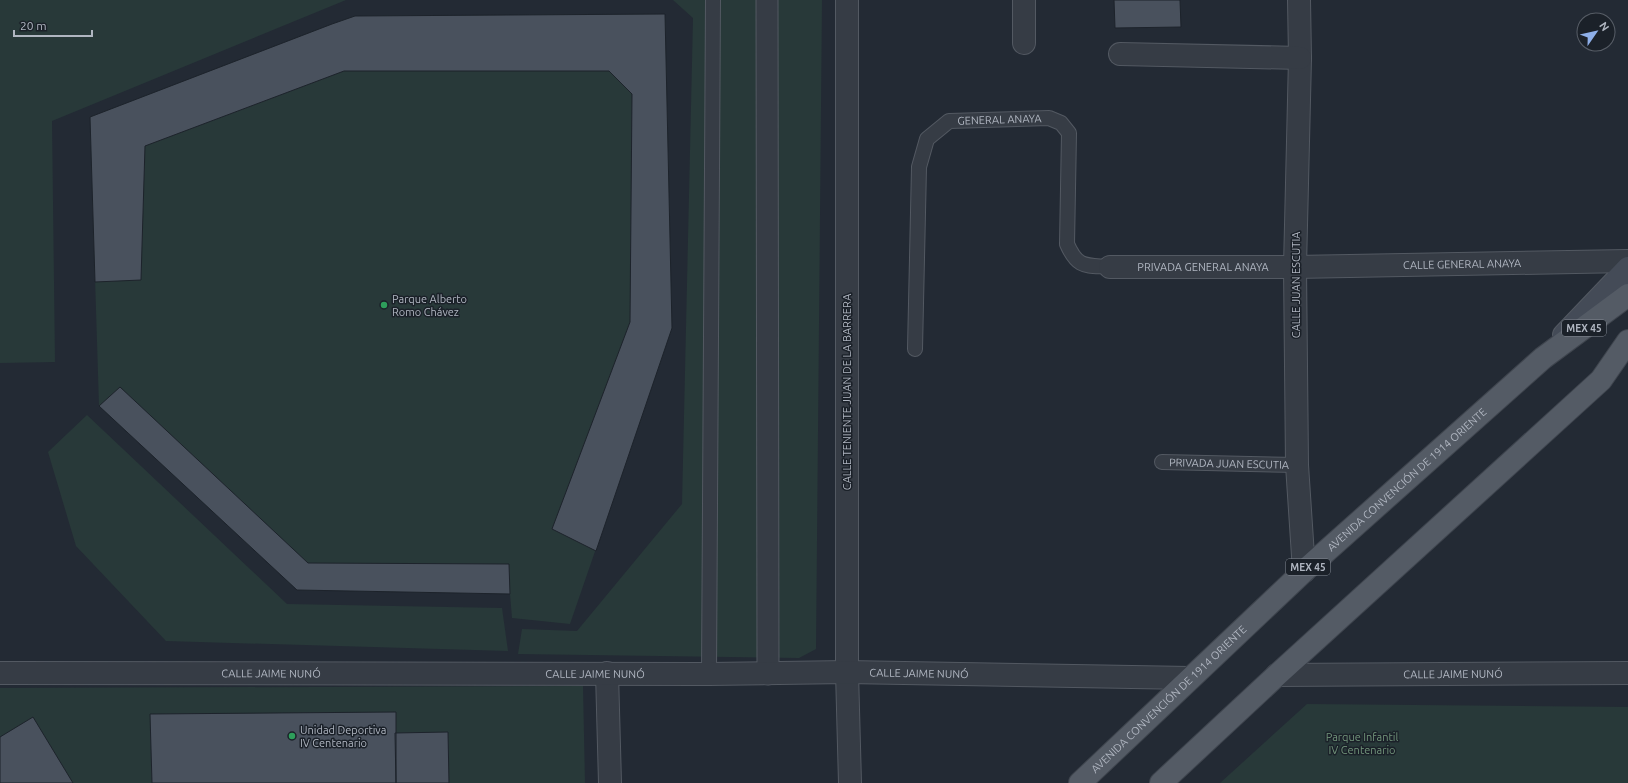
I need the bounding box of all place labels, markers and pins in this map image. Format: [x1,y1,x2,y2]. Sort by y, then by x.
place label: Parque Alberto Romo Chávez [392,293,467,318]
marker: Parque Alberto Romo Chávez [379,300,389,310]
place label: Unidad Deportiva IV Centenario [300,724,386,749]
marker: Unidad Deportiva IV Centenario [287,731,297,741]

